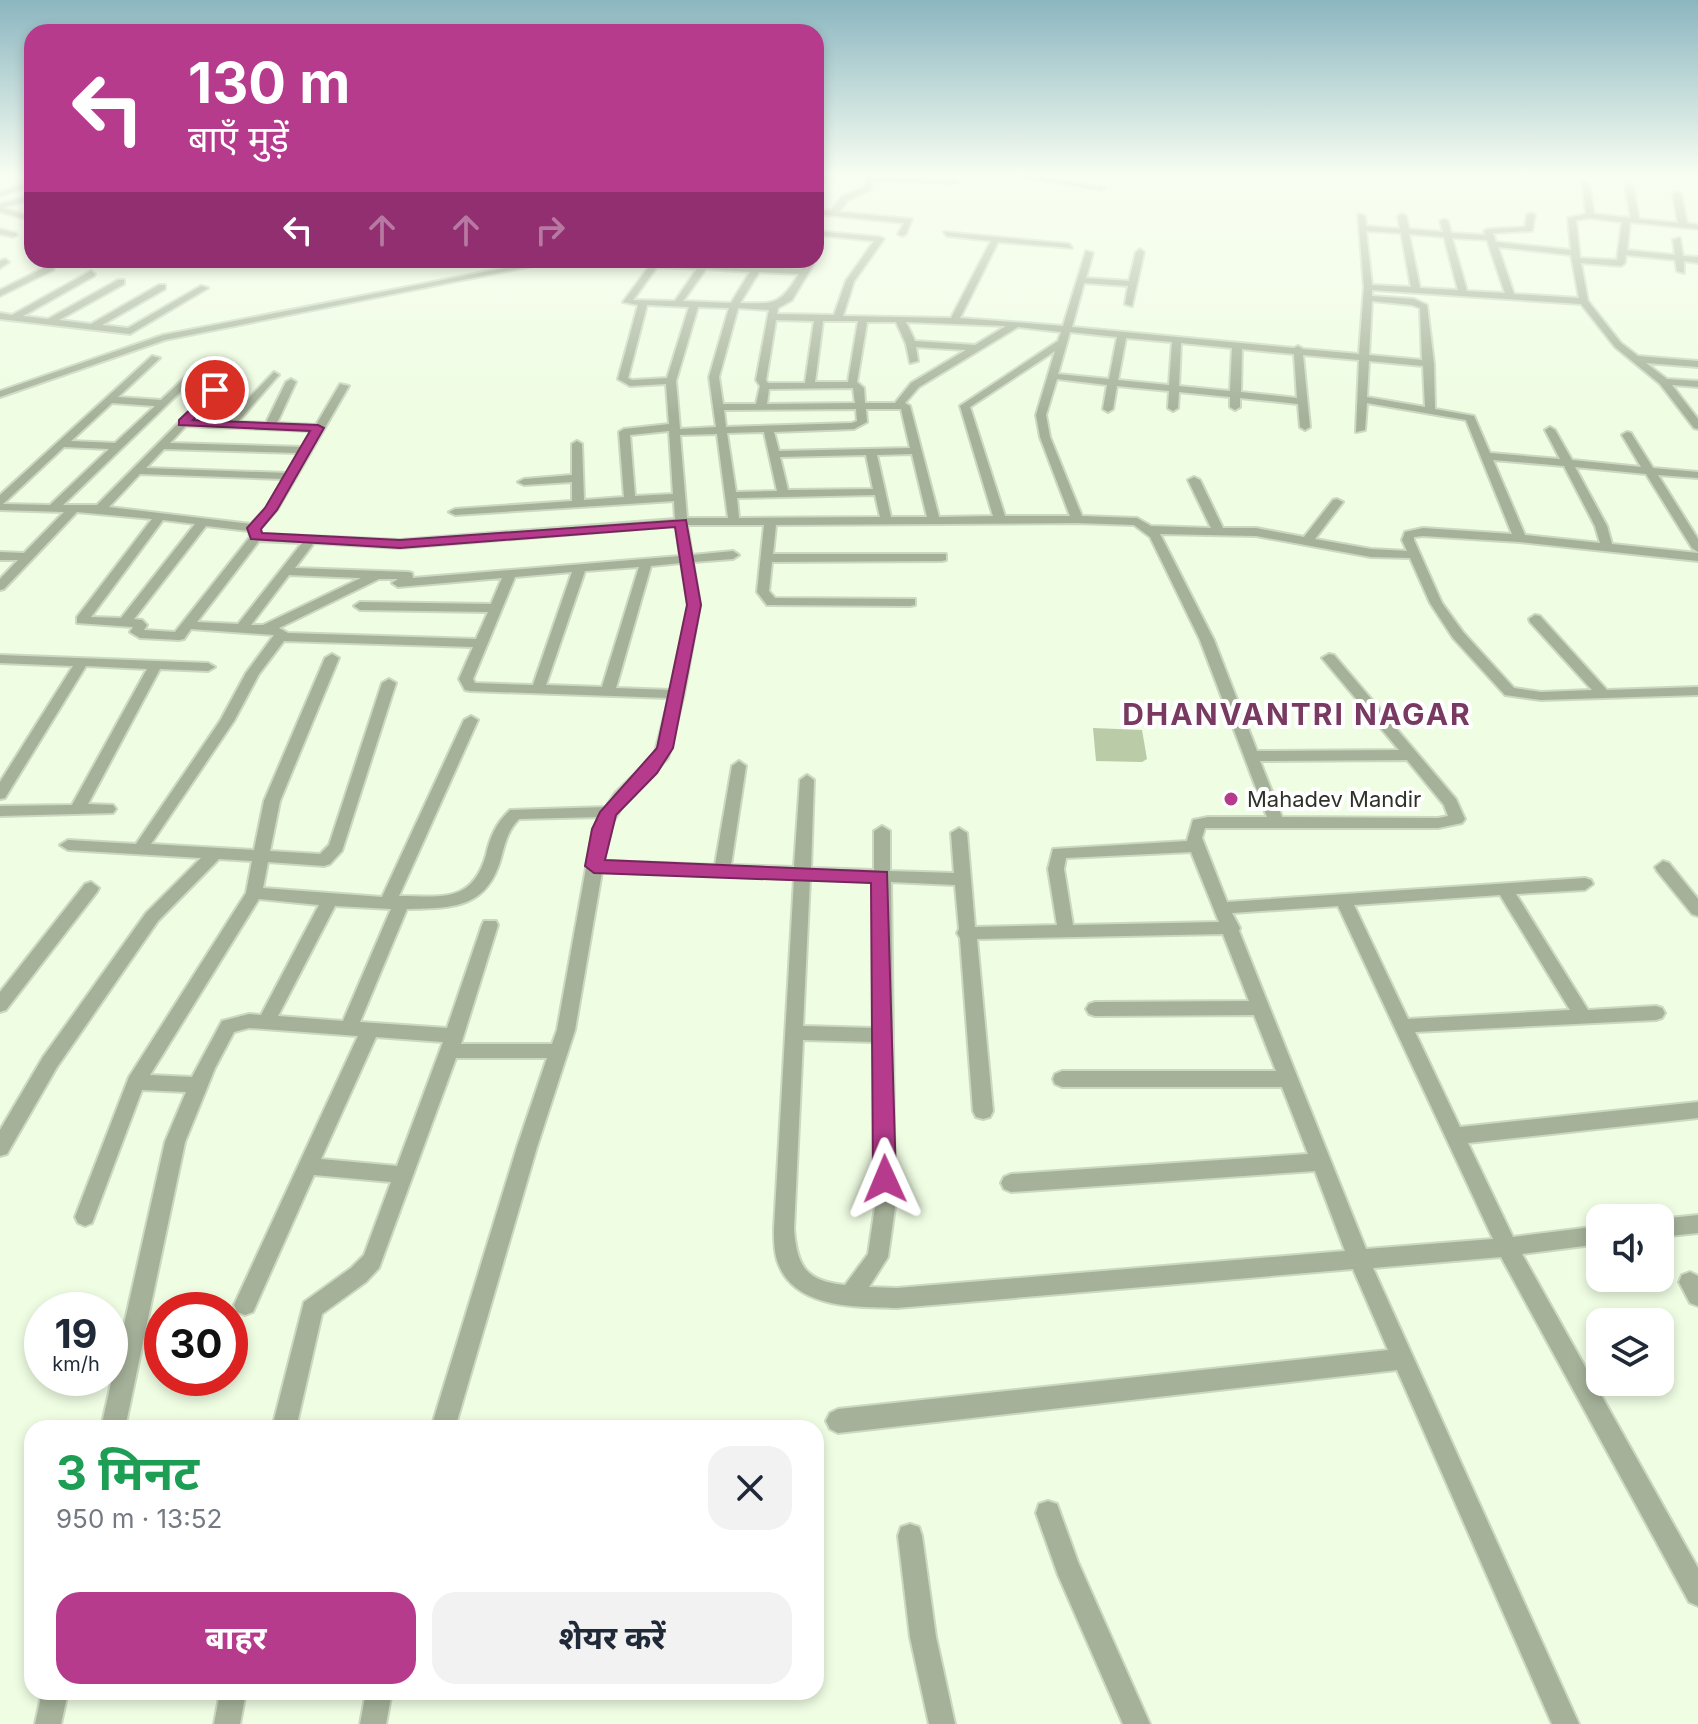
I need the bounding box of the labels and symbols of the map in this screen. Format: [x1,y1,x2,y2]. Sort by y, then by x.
pin [181,356,249,424]
district label: DHANVANTRI NAGAR [1122,696,1472,732]
place label: Mahadev Mandir [1247,786,1421,812]
marker: Mahadev Mandir [1222,790,1240,808]
position arrow [843,1137,927,1221]
speed limit sign: 30 [144,1292,248,1396]

